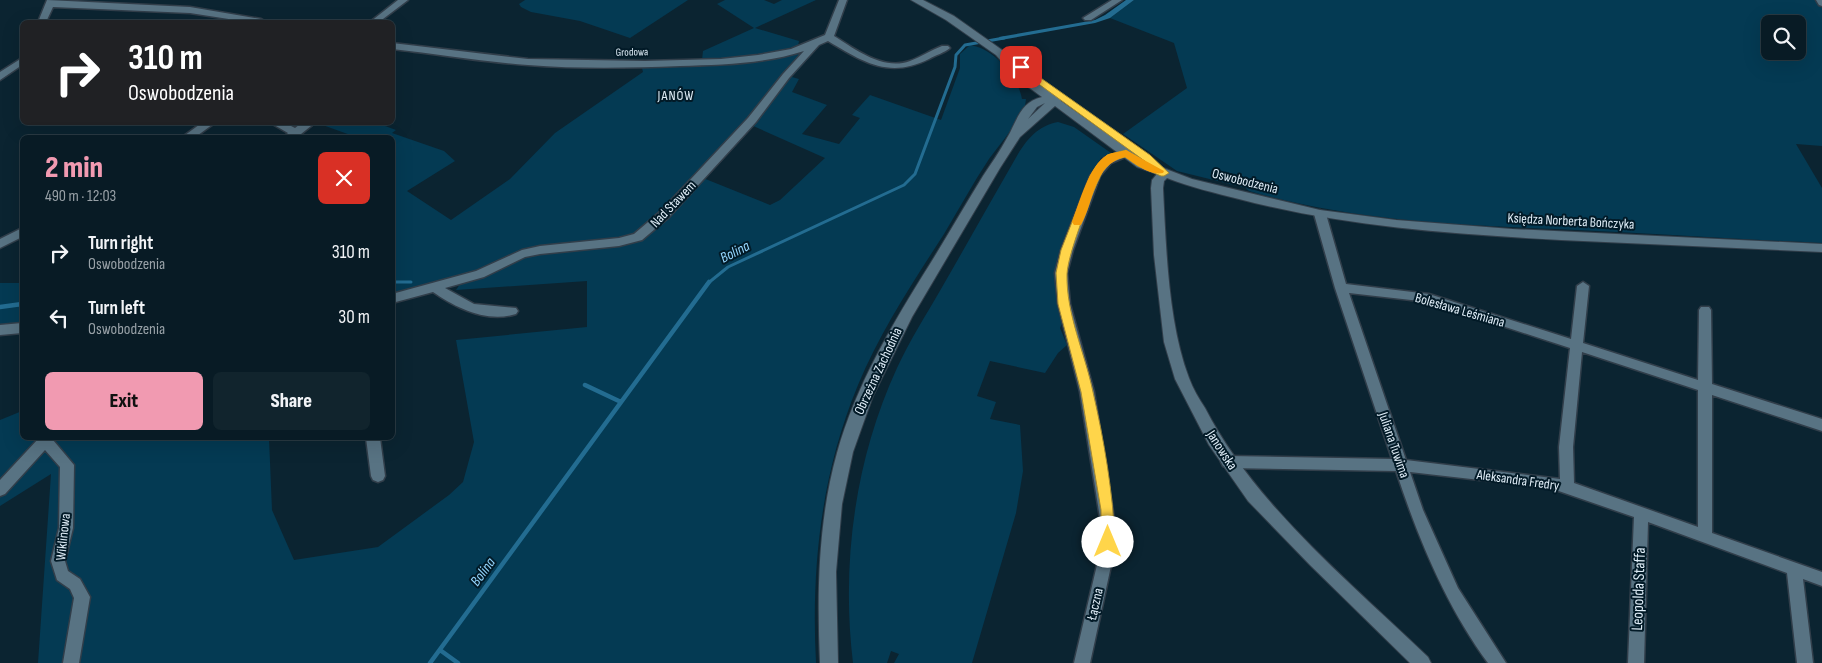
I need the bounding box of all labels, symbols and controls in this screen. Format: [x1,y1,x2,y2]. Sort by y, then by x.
map controls [1761,15,1806,60]
button: search [1761,15,1806,60]
text: 310 m [128,37,203,80]
icon: right [45,40,110,105]
street label: Grodowa [616,45,648,59]
pin [1000,46,1042,88]
icon: arrive [1007,53,1035,81]
text: Oswobodzenia [128,80,234,107]
district label: JANÓW [657,87,694,104]
text: 2 min [45,150,103,186]
button: close [318,152,370,204]
street label: Oswobodzenia [1210,165,1280,197]
street label: Nad Stawem [647,177,699,231]
text: 490 m · 12:03 [45,187,116,206]
street label: Księdza Norberta Bończyka [1507,209,1635,233]
text: Turn right [88,232,153,255]
water label: Bolina [717,237,753,267]
icon: right [45,239,73,267]
text: 310 m [332,241,370,264]
text: Oswobodzenia [88,255,165,274]
street label: Bolesława Leśmiana [1413,289,1507,331]
text: Turn left [88,297,145,320]
icon: left [45,304,73,332]
text: 30 m [338,306,370,329]
text: Oswobodzenia [88,320,165,339]
street label: Obrzeżna Zachodnia [850,325,906,417]
button: Exit [45,372,203,430]
button: Share [213,372,370,430]
street label: Juliana Tuwima [1374,409,1413,480]
street label: Janowska [1202,426,1241,473]
street label: Aleksandra Fredry [1475,466,1561,494]
street label: Wiklinowa [52,513,74,561]
position arrow [1081,515,1133,567]
street label: Leopolda Staffa [1628,547,1650,631]
water label: Bolina [466,554,500,590]
street label: Łączna [1083,586,1107,623]

